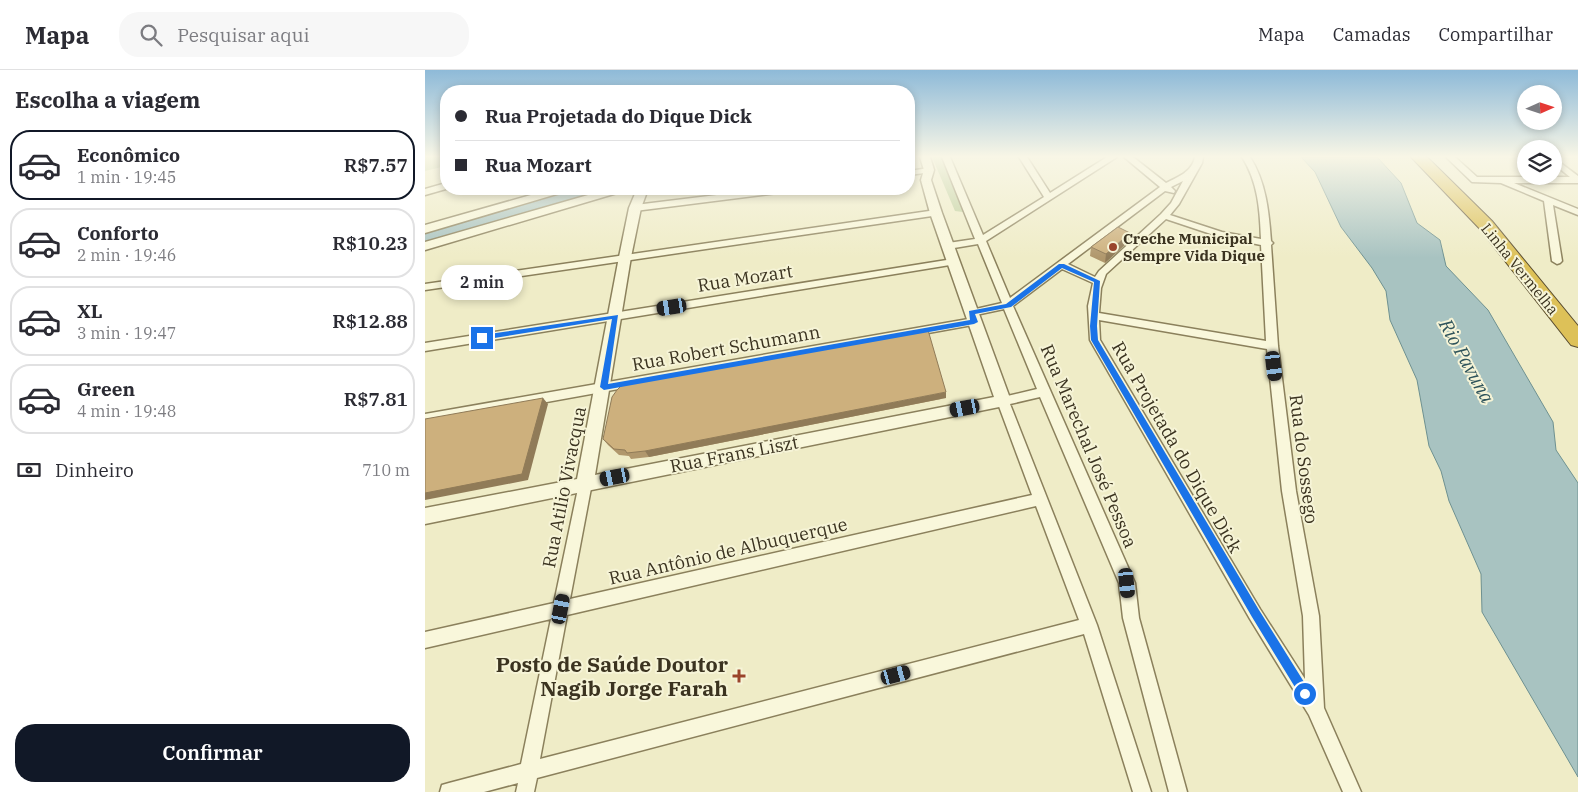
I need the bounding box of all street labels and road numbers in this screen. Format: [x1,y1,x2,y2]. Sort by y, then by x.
street label: Linha Vermelha [1477,219,1563,319]
street label: Rua Mozart [696,259,794,297]
street label: Rua Robert Schumann [630,320,822,376]
street label: Rua Projetada do Dique Dick [1107,337,1247,557]
street label: Rua Marechal José Pessoa [1036,341,1142,552]
street label: Rua do Sossego [1285,393,1323,525]
street label: Rua Atilio Vivacqua [537,404,591,570]
street label: Rua Frans Liszt [668,430,800,478]
street label: Rua Antônio de Albuquerque [606,512,850,590]

